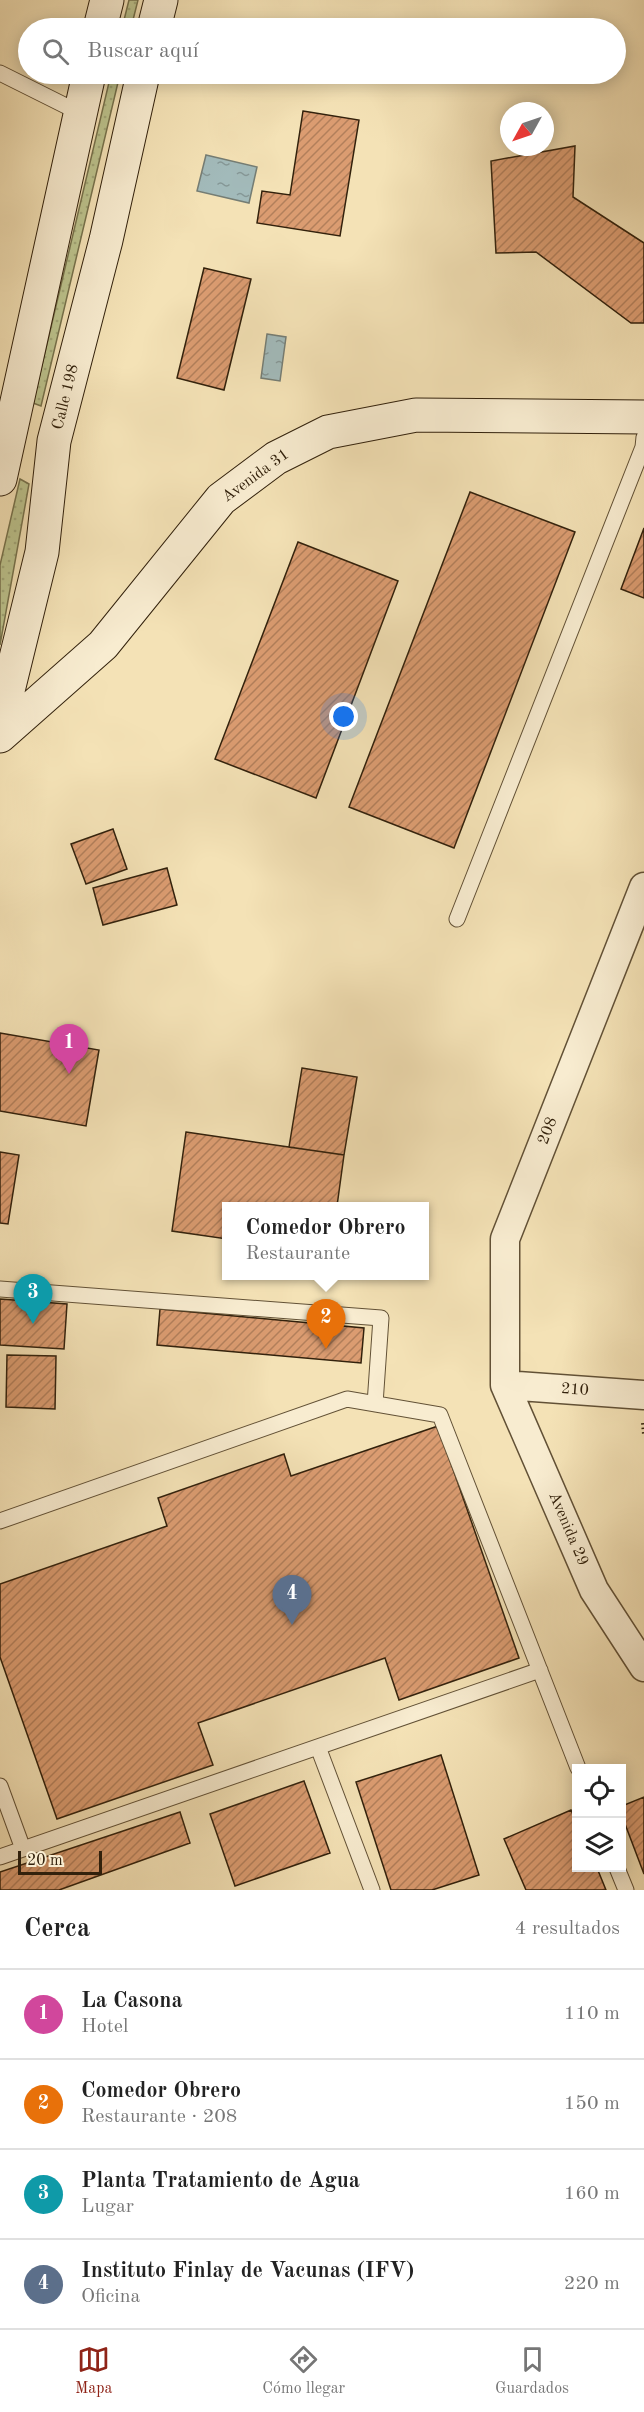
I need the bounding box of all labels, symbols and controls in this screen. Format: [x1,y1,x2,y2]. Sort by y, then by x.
search box [18,18,626,84]
icon: search [39,35,72,68]
text: Buscar aquí [87,40,199,62]
north arrow [500,102,554,156]
street label: Calle 198 [50,363,82,431]
street label: Avenida 31 [220,446,292,506]
your location [329,702,358,731]
pin: 1 [50,1024,88,1074]
street label: 208 [536,1115,560,1147]
popup [222,1202,429,1280]
text: Comedor Obrero [245,1217,406,1239]
text: Restaurante [245,1244,350,1264]
pin: 3 [14,1274,52,1324]
pin: 2 [306,1300,346,1349]
street label: 210 [561,1381,589,1399]
street label: Avenida 29 [545,1490,591,1568]
pin: 4 [272,1576,312,1625]
map controls [572,1764,626,1872]
button: locate [572,1764,626,1818]
button: layers [572,1818,626,1872]
scale bar [18,1848,102,1876]
text: 20 m [27,1853,63,1869]
text: Cerca [24,1916,90,1942]
text: 4 resultados [515,1919,620,1939]
text: La Casona [81,1990,183,2012]
text: 1 [38,2004,49,2024]
text: 110 m [564,2004,620,2024]
text: Hotel [81,2017,128,2037]
text: Comedor Obrero [81,2080,241,2102]
text: 2 [38,2094,49,2114]
text: 150 m [564,2094,620,2114]
text: Restaurante · 208 [81,2107,237,2127]
text: Planta Tratamiento de Agua [81,2170,360,2192]
text: 3 [38,2184,49,2204]
text: 160 m [564,2184,620,2204]
text: Lugar [81,2197,134,2217]
text: Instituto Finlay de Vacunas (IFV) [81,2260,414,2282]
text: 4 [38,2274,49,2294]
text: 220 m [564,2274,620,2294]
text: Oficina [81,2287,140,2307]
tab: Mapa [75,2343,112,2399]
tab: Cómo llegar [262,2343,345,2399]
tab: Guardados [495,2343,569,2399]

